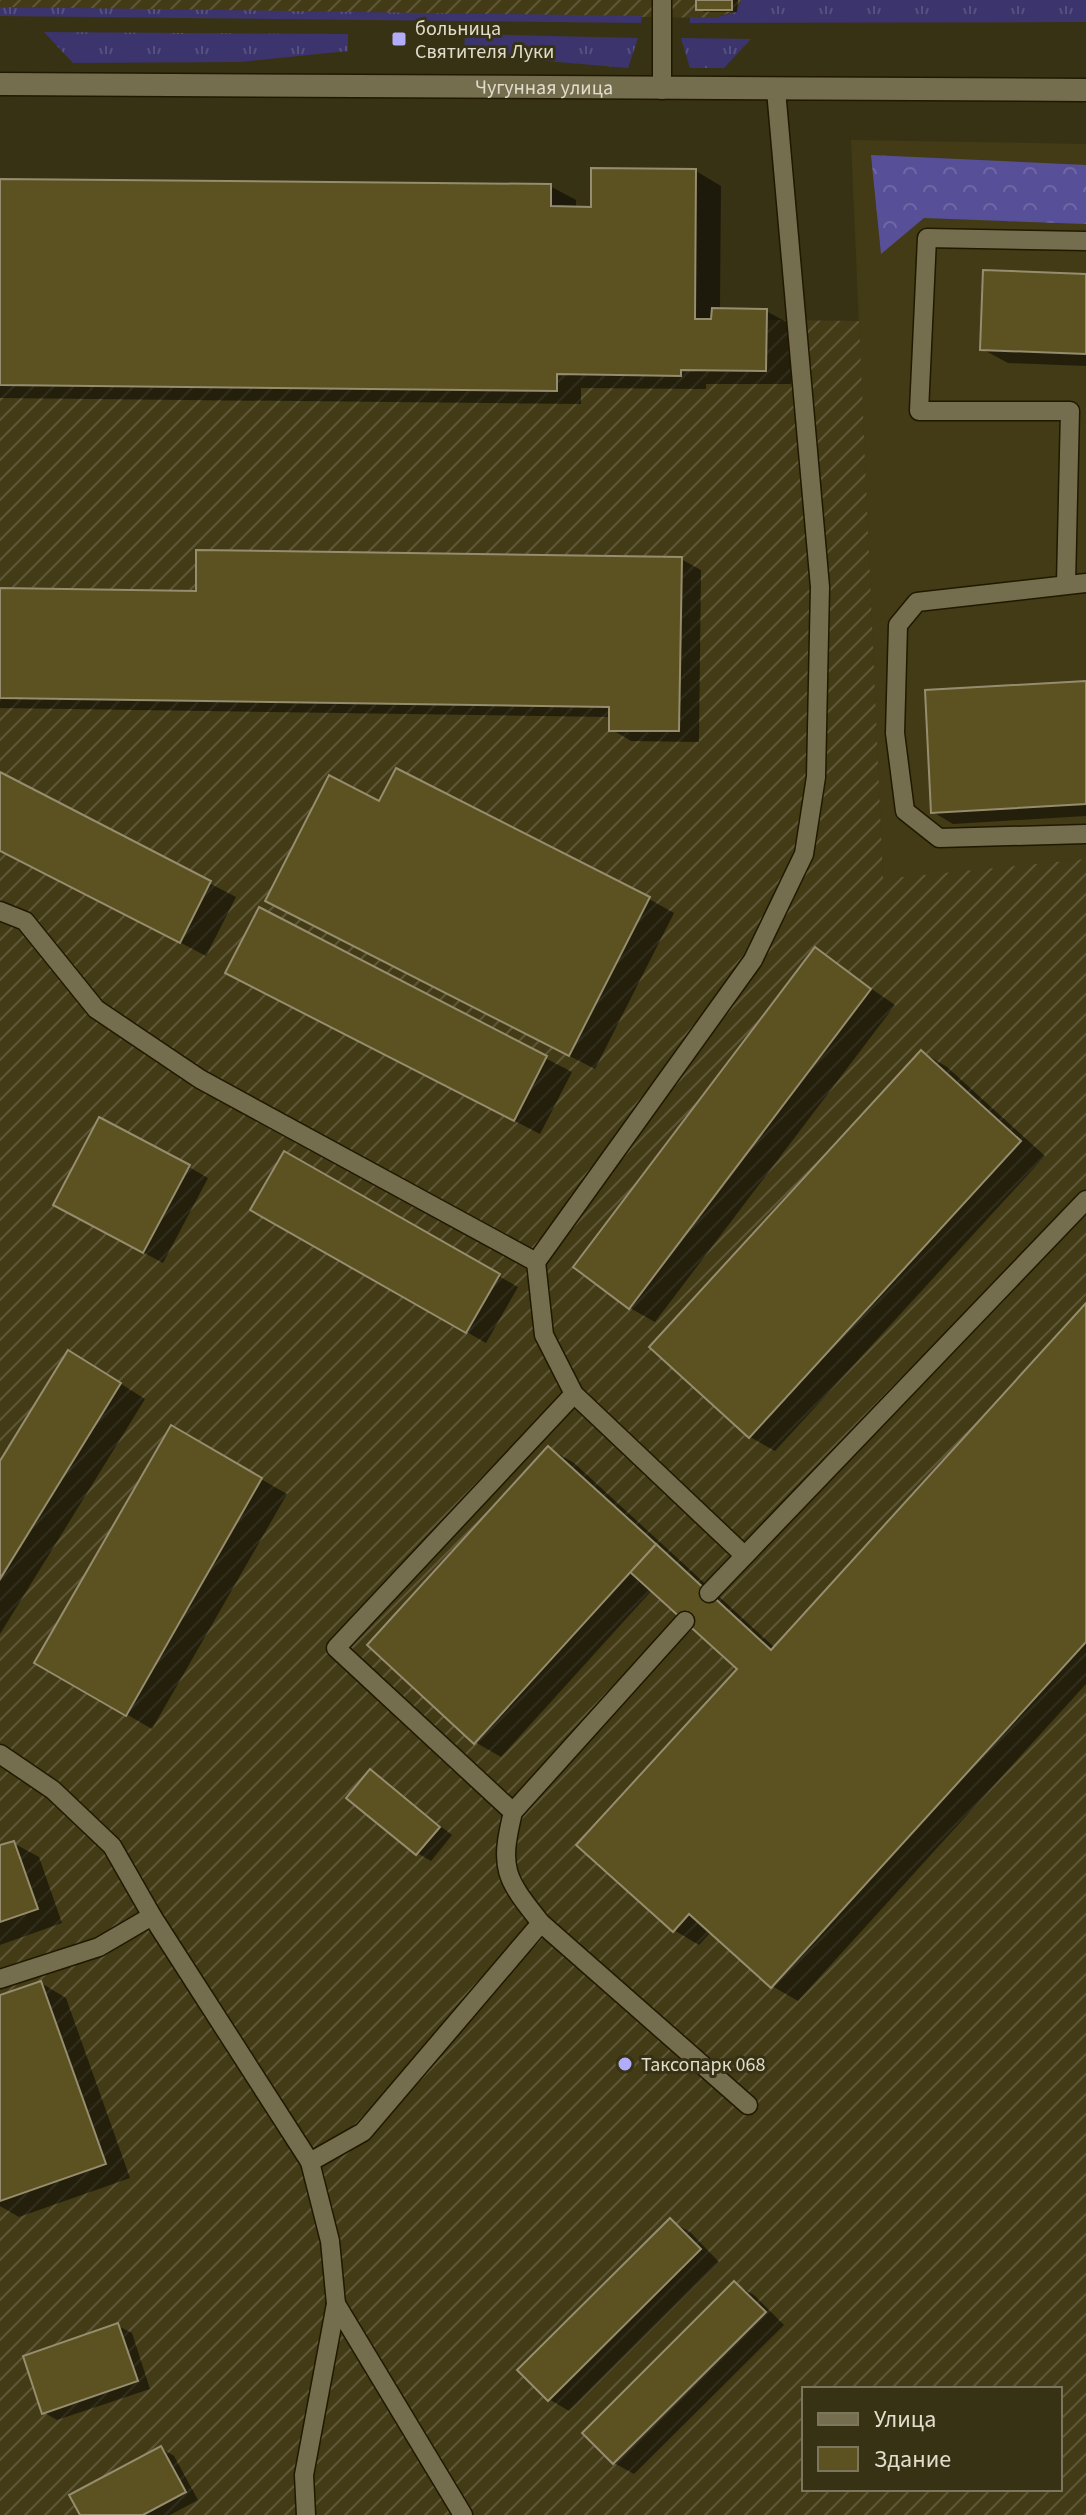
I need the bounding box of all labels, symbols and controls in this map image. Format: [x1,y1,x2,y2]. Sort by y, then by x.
place label: больница Святителя Луки [415,15,554,66]
marker: больница Святителя Луки [390,30,408,48]
street label: Чугунная улица [475,74,613,102]
place label: Таксопарк 068 [641,2051,765,2079]
marker: Таксопарк 068 [616,2055,634,2073]
legend [802,2387,1062,2491]
text: Улица [874,2402,936,2437]
text: Здание [874,2442,951,2477]

